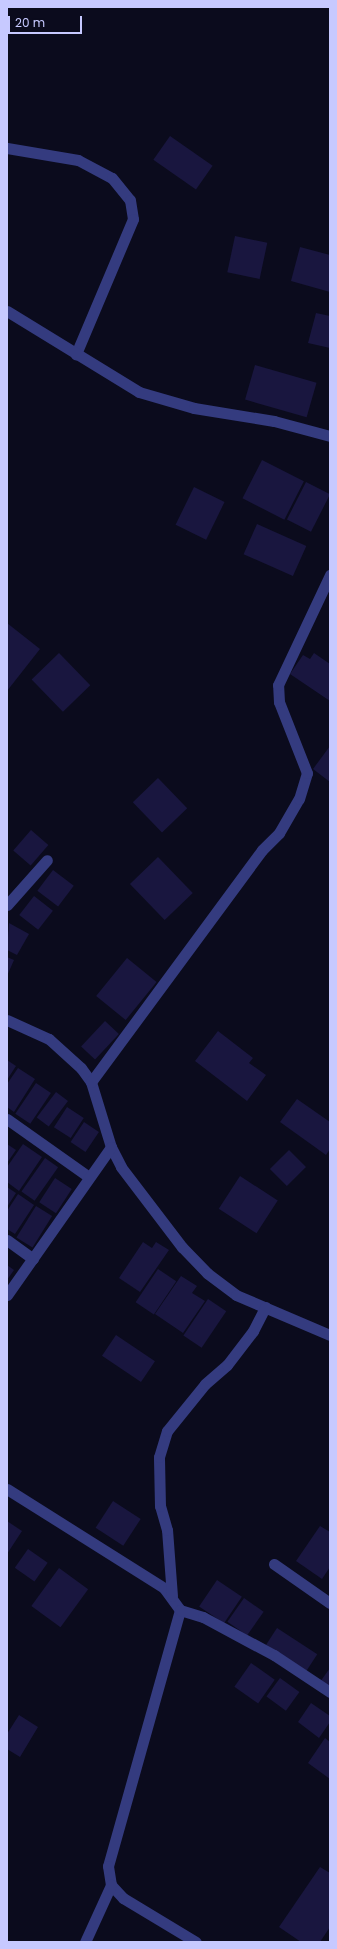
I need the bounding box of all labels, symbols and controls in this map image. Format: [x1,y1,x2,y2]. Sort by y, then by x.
scale bar [10,8,84,34]
text: 20 m [15,14,45,31]

